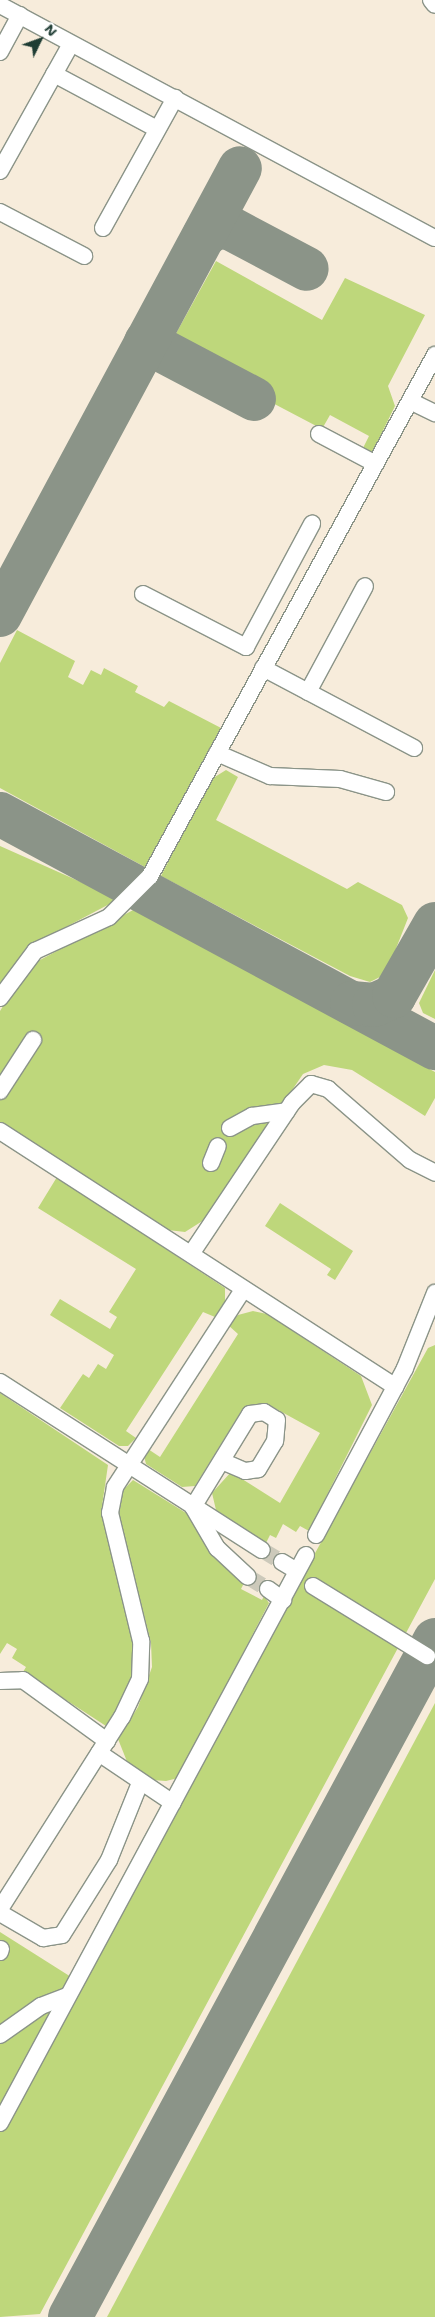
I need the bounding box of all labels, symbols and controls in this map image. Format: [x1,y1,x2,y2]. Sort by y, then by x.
north arrow [15,15,65,65]
text: N [41,20,62,40]

